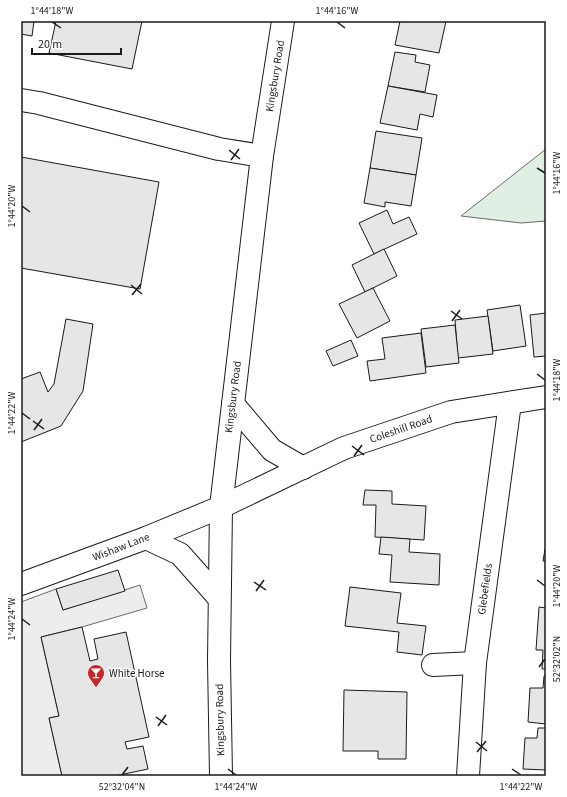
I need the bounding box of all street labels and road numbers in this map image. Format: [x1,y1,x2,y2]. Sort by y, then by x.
street label: Kingsbury Road [262,39,288,113]
street label: Kingsbury Road [221,360,245,434]
street label: Coleshill Road [368,411,434,447]
street label: Wishaw Lane [90,529,152,565]
street label: Glebefields [474,562,496,616]
street label: Kingsbury Road [212,684,228,756]

